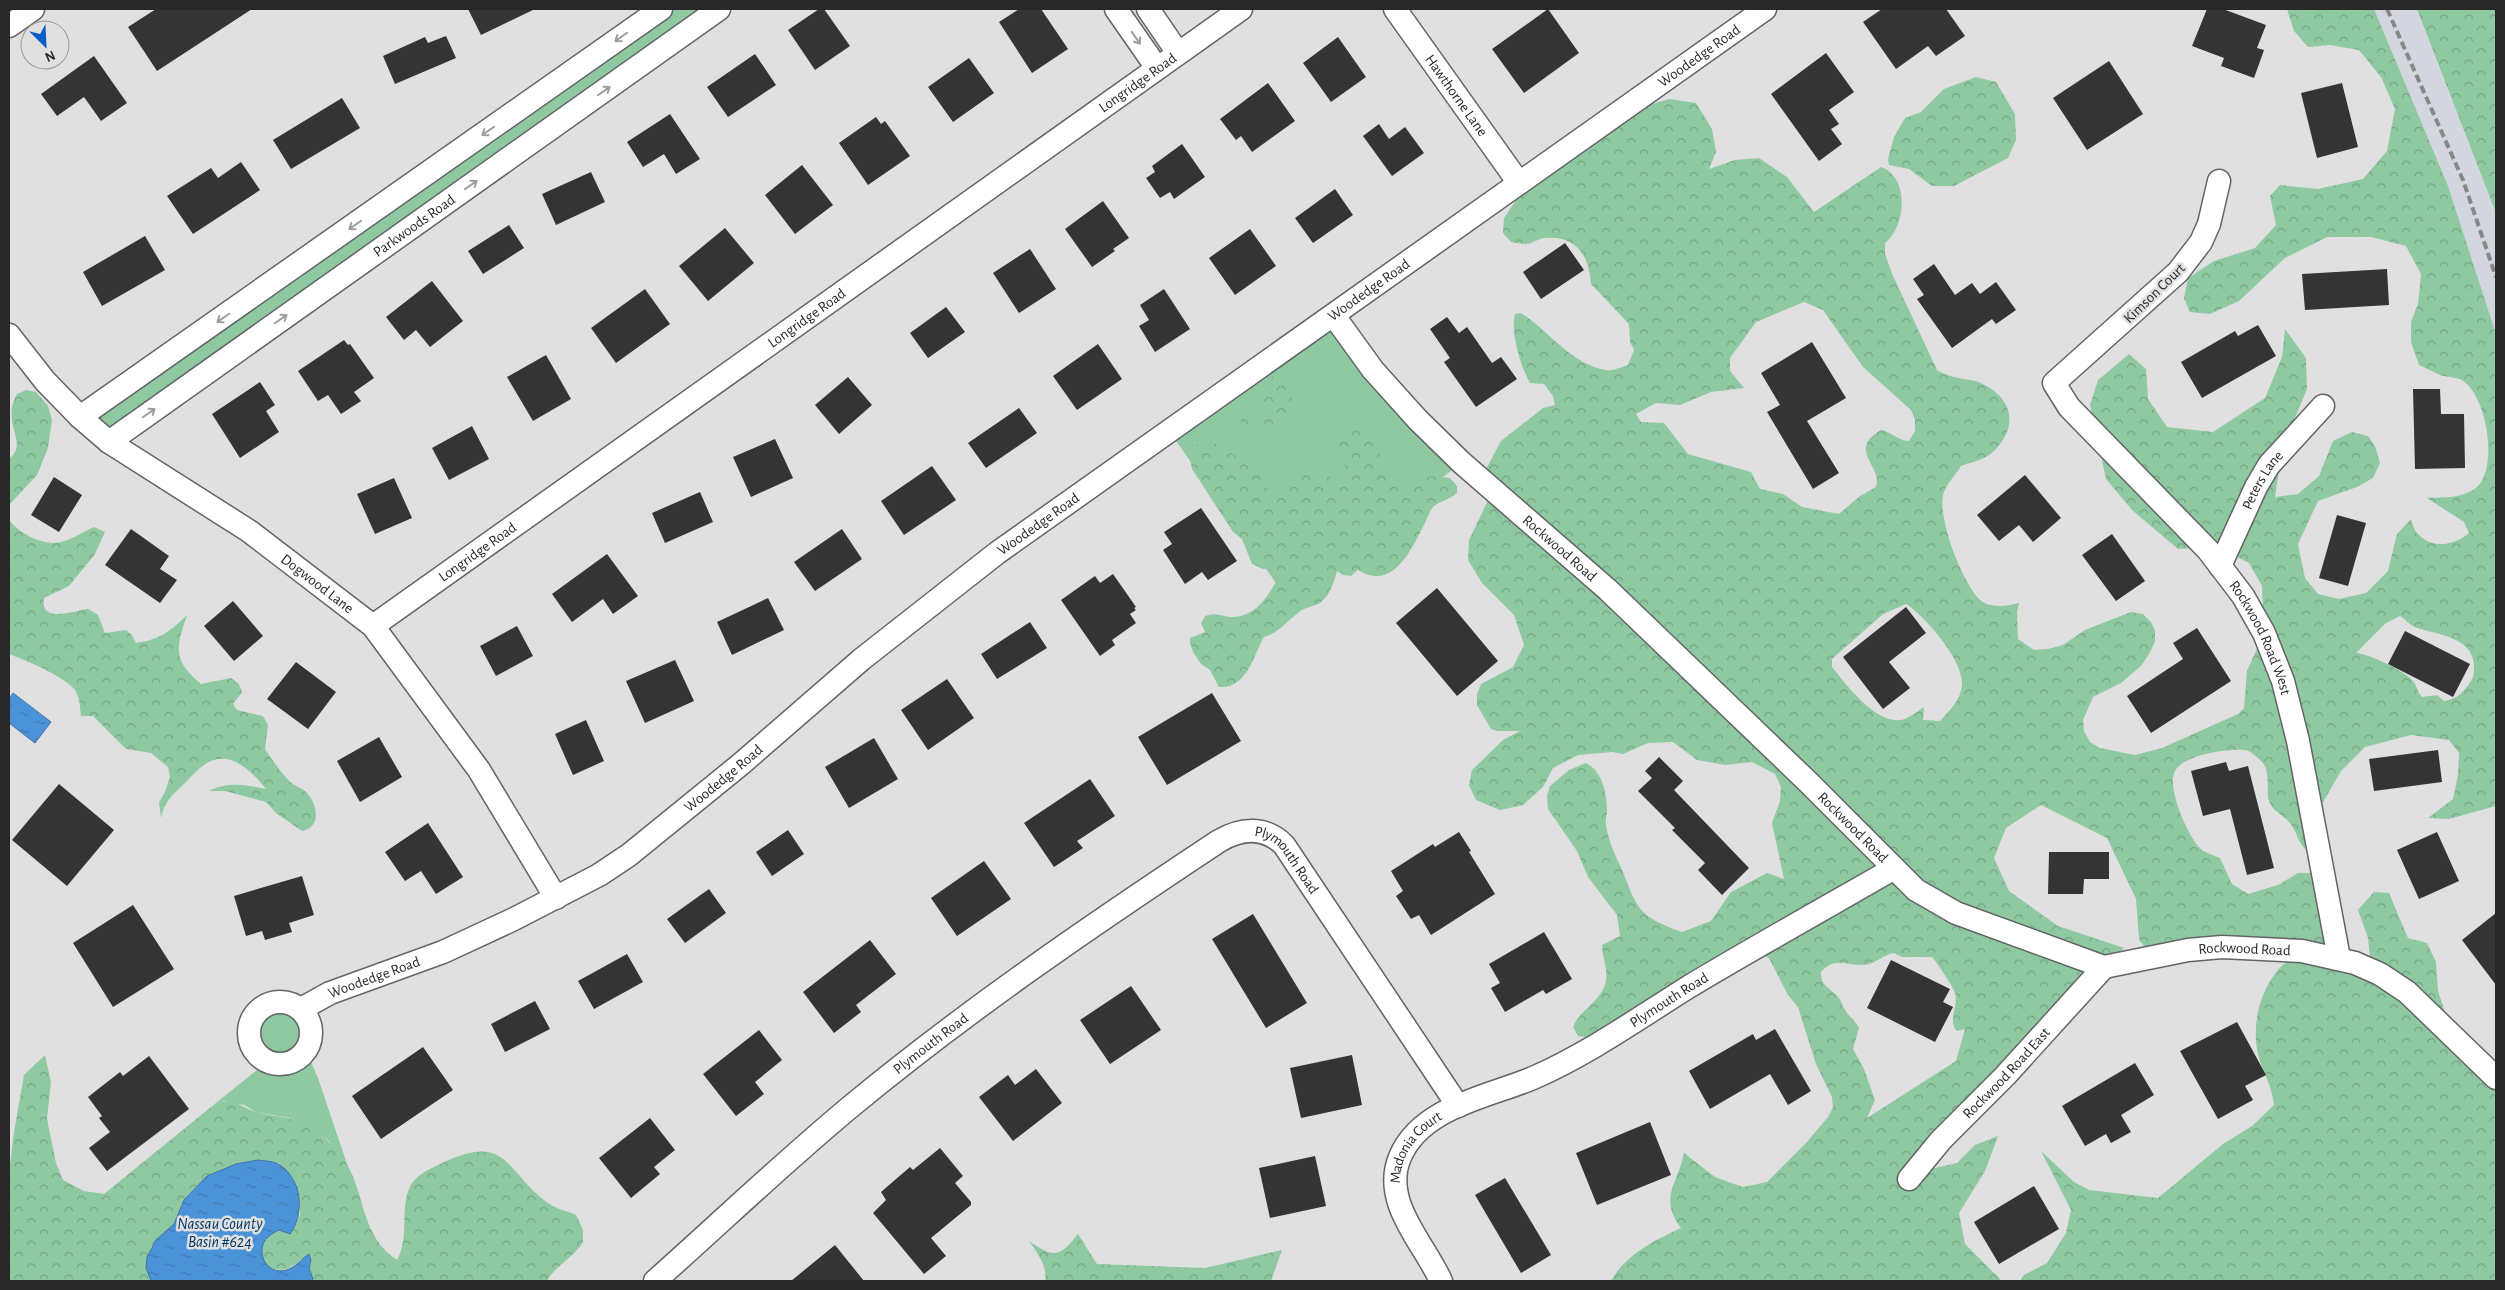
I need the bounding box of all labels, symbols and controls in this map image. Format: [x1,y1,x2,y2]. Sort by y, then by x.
north arrow [20,20,70,70]
street label: Woodedge Road [1656,22,1743,90]
one-way arrow [1131,31,1141,45]
one-way arrow [614,32,628,42]
text: N [43,48,57,64]
street label: Longridge Road [1096,50,1180,115]
street label: Hawthorne Lane [1422,52,1490,139]
one-way arrow [596,85,610,96]
one-way arrow [481,126,495,136]
one-way arrow [464,180,478,190]
street label: Parkwoods Road [371,192,458,260]
one-way arrow [349,220,363,230]
street label: Woodedge Road [1325,256,1413,324]
street label: Kimson Court [2121,260,2188,326]
street label: Longridge Road [765,286,849,351]
one-way arrow [216,313,230,323]
one-way arrow [274,314,288,324]
one-way arrow [142,408,156,418]
street label: Peters Lane [2240,448,2286,512]
street label: Woodedge Road [995,490,1082,558]
street label: Rockwood Road [1520,512,1600,585]
street label: Longridge Road [436,520,519,585]
street label: Dogwood Lane [278,551,356,616]
street label: Rockwood Road West [2226,578,2293,697]
street label: Woodedge Road [681,742,766,815]
street label: Rockwood Road [1815,789,1891,866]
street label: Plymouth Road [1253,824,1321,897]
street label: Rockwood Road [2198,940,2291,958]
street label: Woodedge Road [326,954,422,1001]
street label: Plymouth Road [1627,970,1711,1031]
street label: Plymouth Road [891,1010,971,1077]
street label: Rockwood Road East [1960,1025,2053,1122]
street label: Madonia Court [1388,1108,1445,1184]
water label: Nassau County Basin #624 [177,1216,263,1250]

